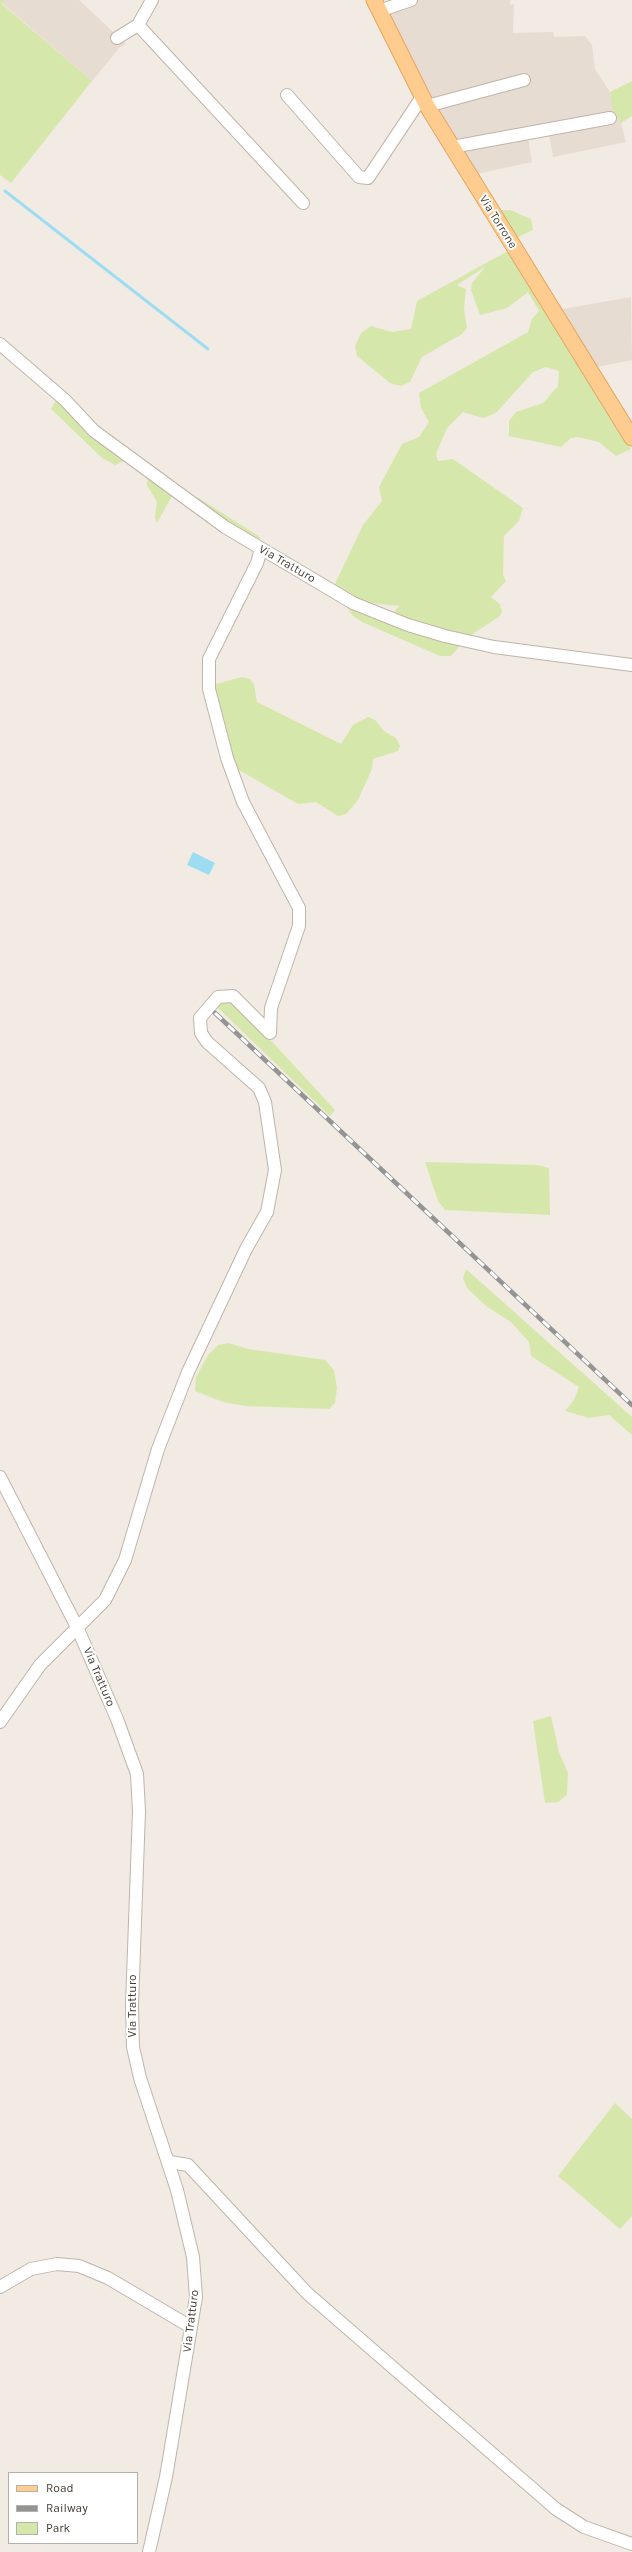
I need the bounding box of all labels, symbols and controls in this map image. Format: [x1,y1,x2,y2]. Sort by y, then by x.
street label: Via Torrone [476,193,520,251]
street label: Via Tratturo [256,542,318,586]
street label: Via Tratturo [80,1645,118,1709]
street label: Via Tratturo [126,1974,140,2038]
street label: Via Tratturo [180,2289,202,2353]
legend [8,2472,138,2544]
text: Road [46,2481,74,2495]
text: Railway [46,2501,88,2515]
text: Park [46,2521,70,2535]

